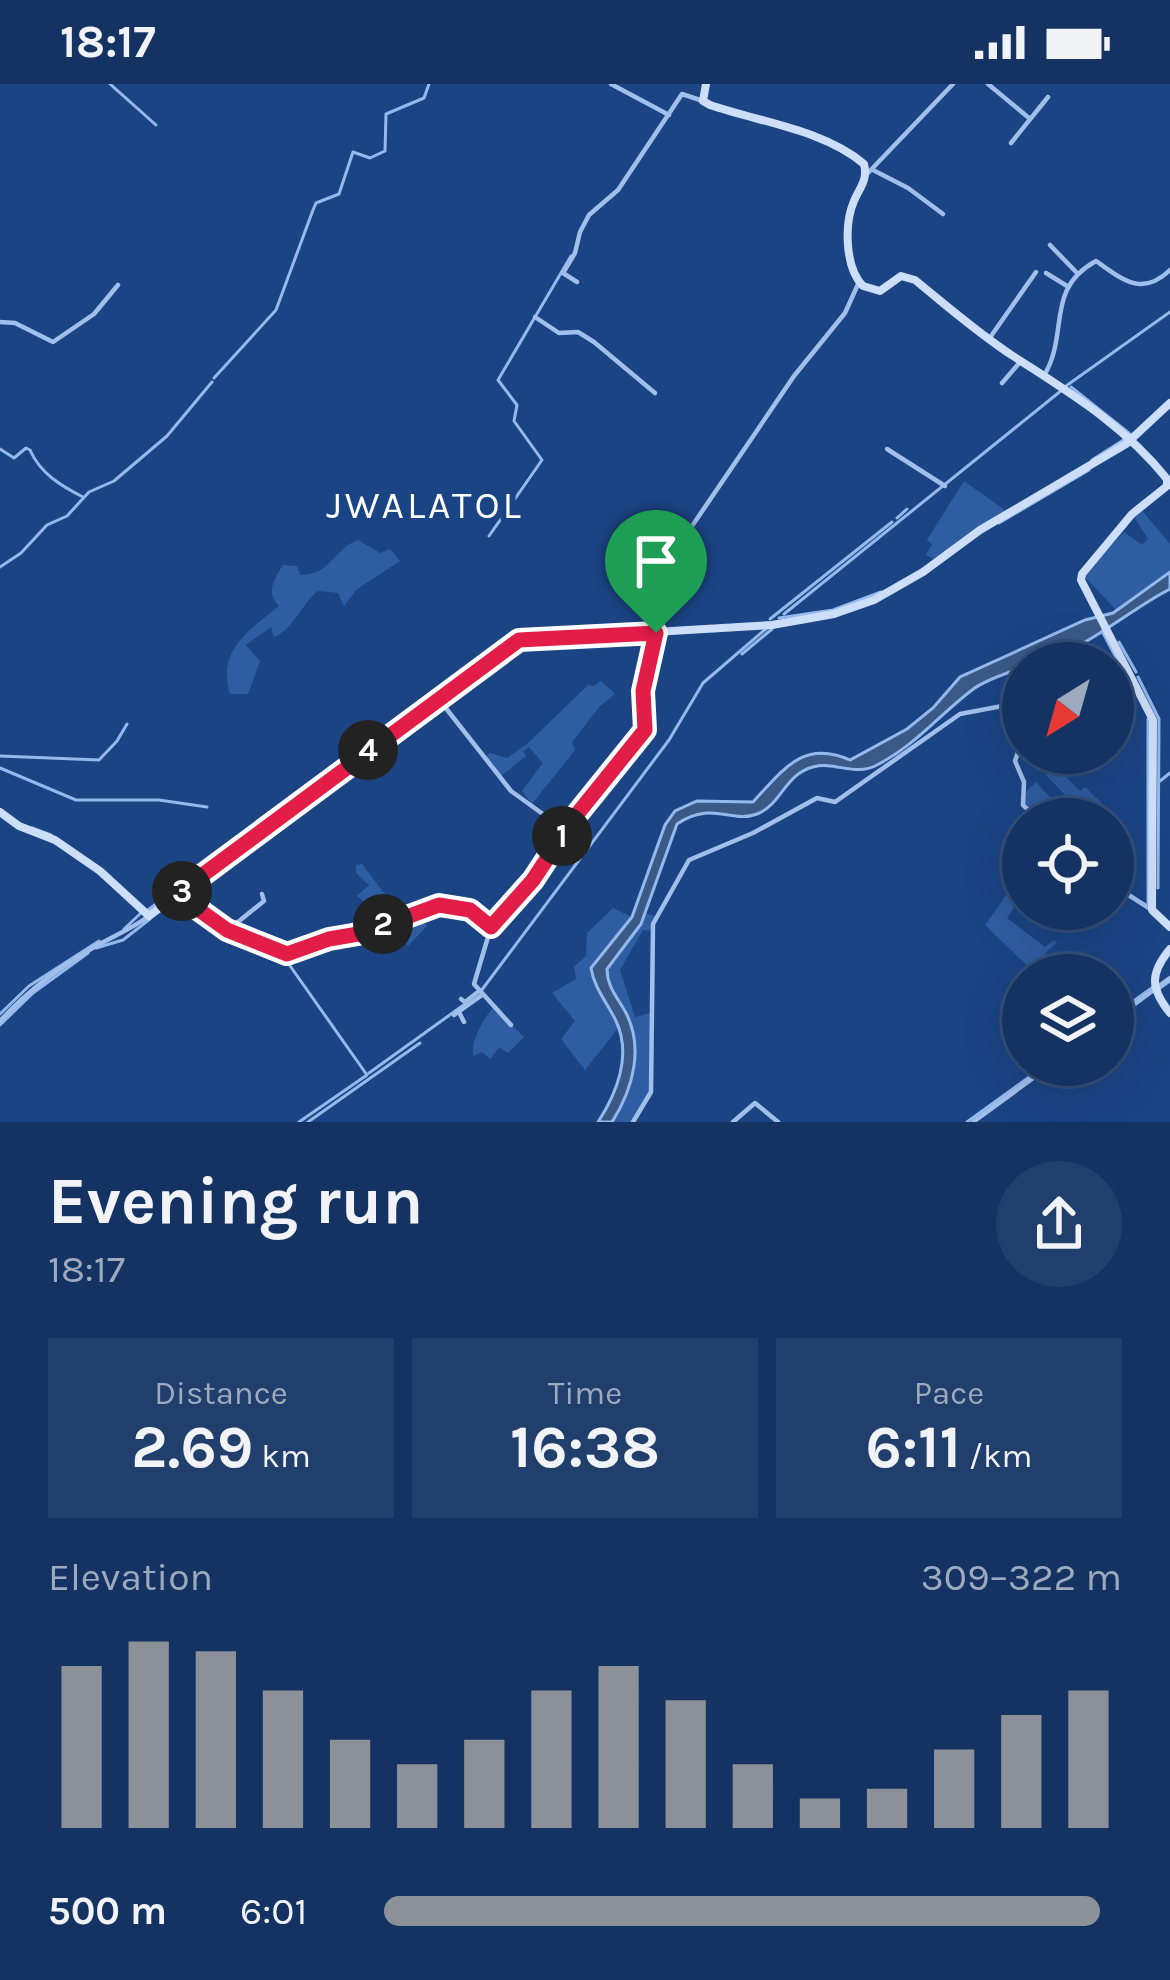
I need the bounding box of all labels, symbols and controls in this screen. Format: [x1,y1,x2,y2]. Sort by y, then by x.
text: 18:17 [60,16,156,68]
district label: JWALATOL [326,482,524,528]
pin [605,510,707,633]
icon: arrive [623,528,689,594]
north arrow [1002,642,1134,774]
map controls [1002,642,1134,1086]
pin: 4 [338,720,398,780]
text: 4 [358,731,378,769]
button: locate [1002,798,1134,930]
pin: 1 [532,806,592,866]
text: 1 [556,817,568,855]
pin: 3 [152,861,212,921]
text: 3 [172,872,192,910]
pin: 2 [353,894,413,954]
text: 2 [373,905,393,943]
button: layers [1002,954,1134,1086]
button: share [996,1161,1122,1287]
text: Evening run [48,1162,423,1240]
text: 18:17 [48,1246,125,1292]
text: Distance [154,1374,288,1412]
text: Time [548,1374,622,1412]
text: Pace [914,1374,984,1412]
text: 2.69 [131,1412,253,1482]
text: 16:38 [510,1412,660,1482]
text: 6:11 [866,1412,961,1482]
text: km [253,1437,311,1475]
text: /km [961,1437,1032,1475]
text: Elevation [48,1554,213,1600]
text: 309–322 m [921,1554,1122,1600]
text: 500 m [48,1888,167,1934]
text: 6:01 [240,1888,307,1934]

